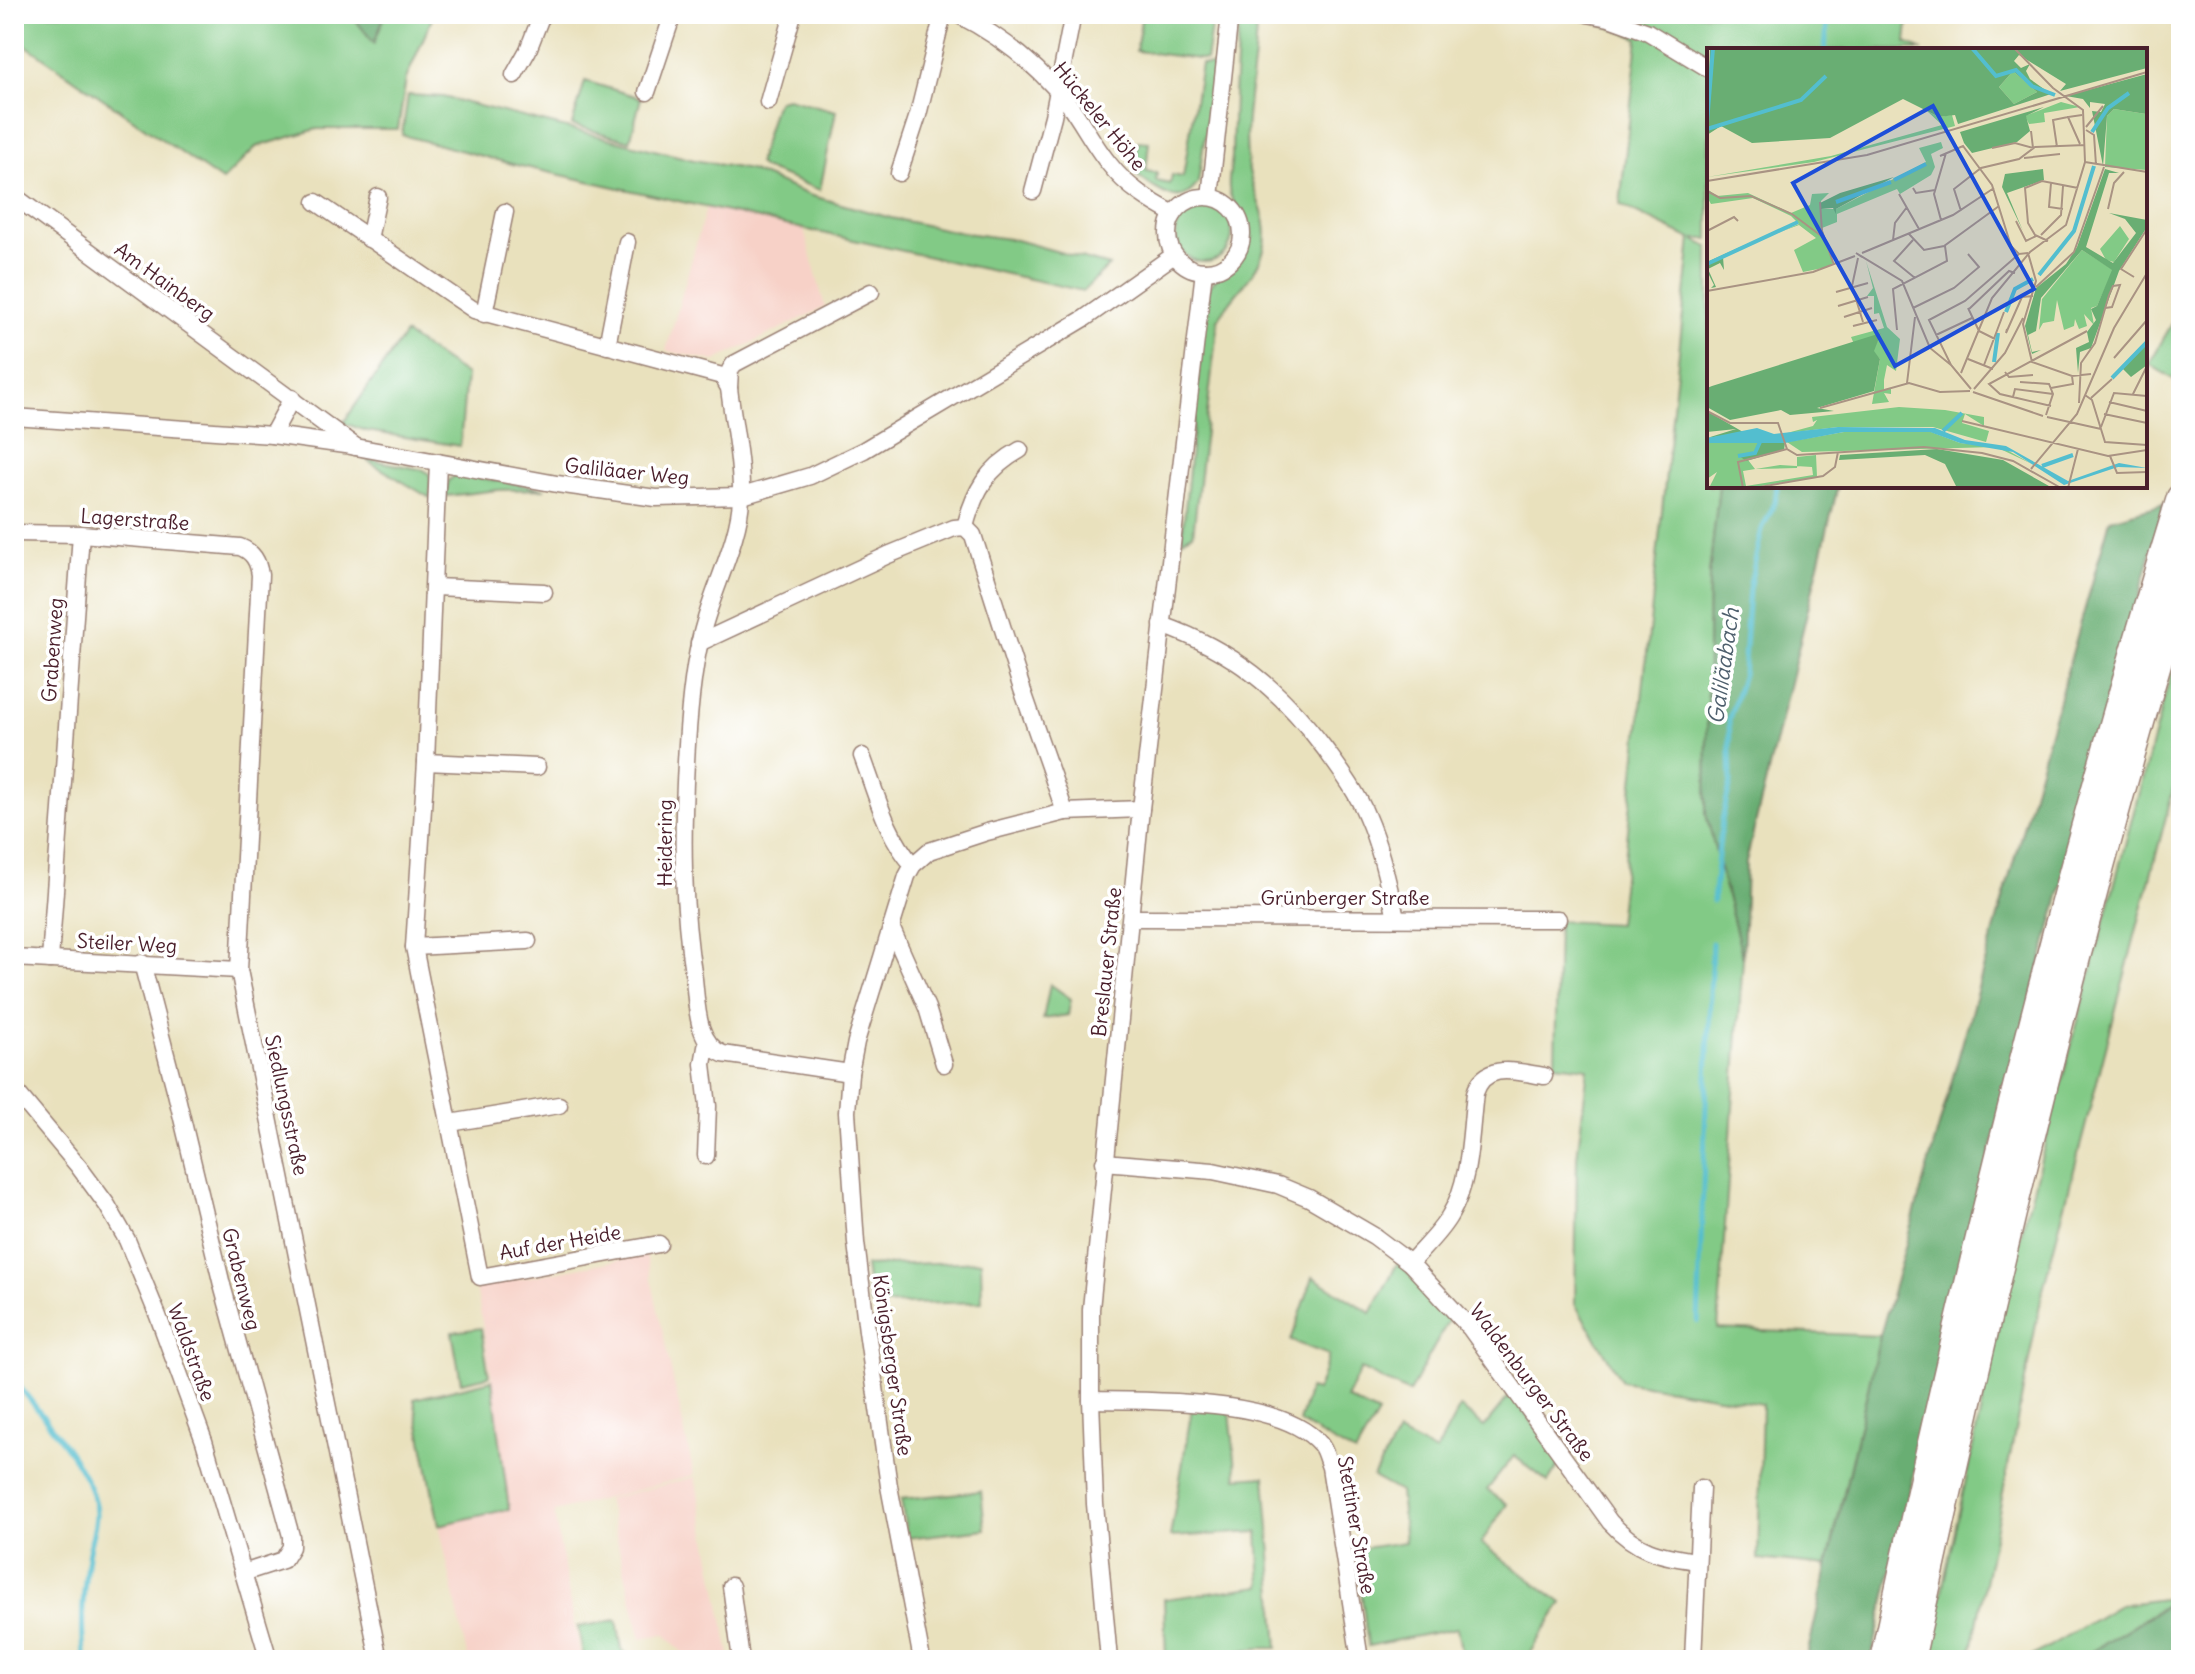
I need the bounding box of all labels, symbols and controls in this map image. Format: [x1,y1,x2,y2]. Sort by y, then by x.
inset map [1707,48,2147,488]
street label: Hückeler Höhe [1048,56,1152,176]
street label: Am Hainberg [110,236,220,326]
street label: Galiläaer Weg [564,452,690,490]
street label: Lagerstraße [80,503,190,535]
street label: Grabenweg [36,597,68,703]
water label: Galiläabach [1701,605,1745,726]
street label: Heidering [652,799,677,887]
street label: Grünberger Straße [1260,885,1430,910]
street label: Breslauer Straße [1086,886,1126,1038]
street label: Steiler Weg [76,928,178,958]
street label: Siedlungsstraße [260,1032,314,1178]
street label: Auf der Heide [497,1219,623,1265]
street label: Grabenweg [217,1225,267,1333]
street label: Königsberger Straße [868,1273,918,1457]
street label: Waldenburger Straße [1464,1298,1600,1466]
street label: Waldstraße [163,1300,221,1404]
street label: Stettiner Straße [1333,1454,1381,1596]

